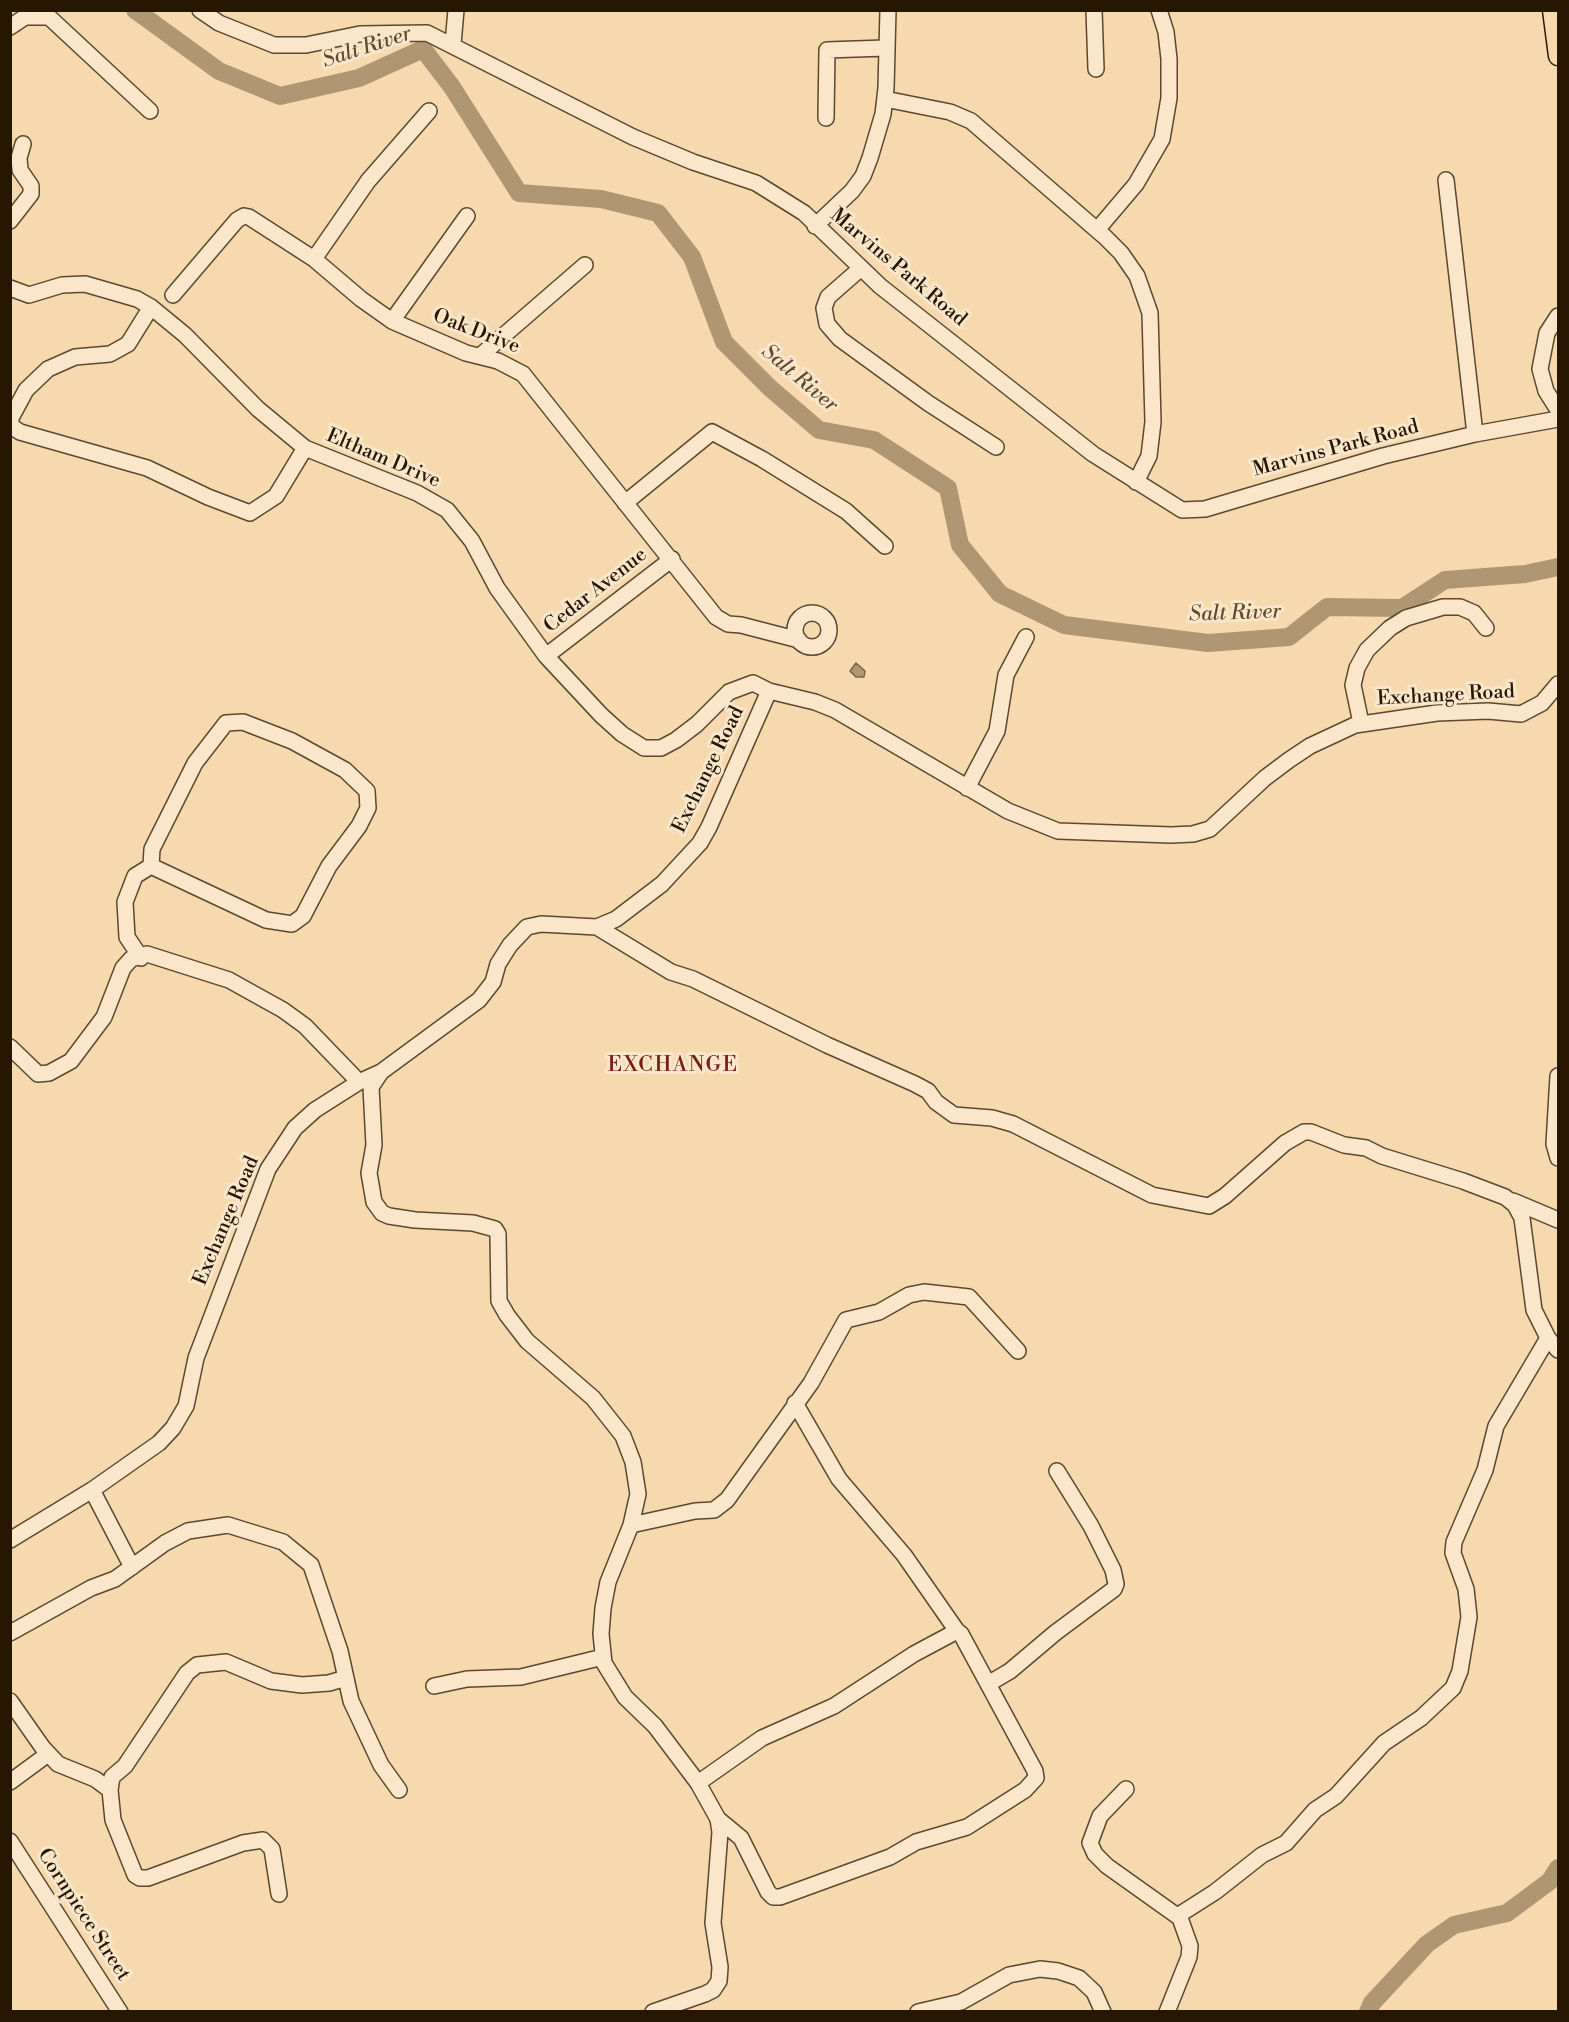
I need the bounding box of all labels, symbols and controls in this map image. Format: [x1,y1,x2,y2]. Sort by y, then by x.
water label: Salt River [319,22,415,74]
street label: Marvins Park Road [825,204,971,332]
street label: Oak Drive [429,304,523,360]
water label: Salt River [756,340,842,418]
street label: Marvins Park Road [1250,415,1422,483]
street label: Eltham Drive [322,424,444,494]
street label: Cedar Avenue [540,543,652,639]
water label: Salt River [1188,600,1282,628]
street label: Exchange Road [1376,680,1516,712]
street label: Exchange Road [668,703,750,837]
district label: EXCHANGE [608,1053,738,1079]
street label: Exchange Road [189,1153,265,1289]
street label: Cornpiece Street [31,1844,135,1986]

